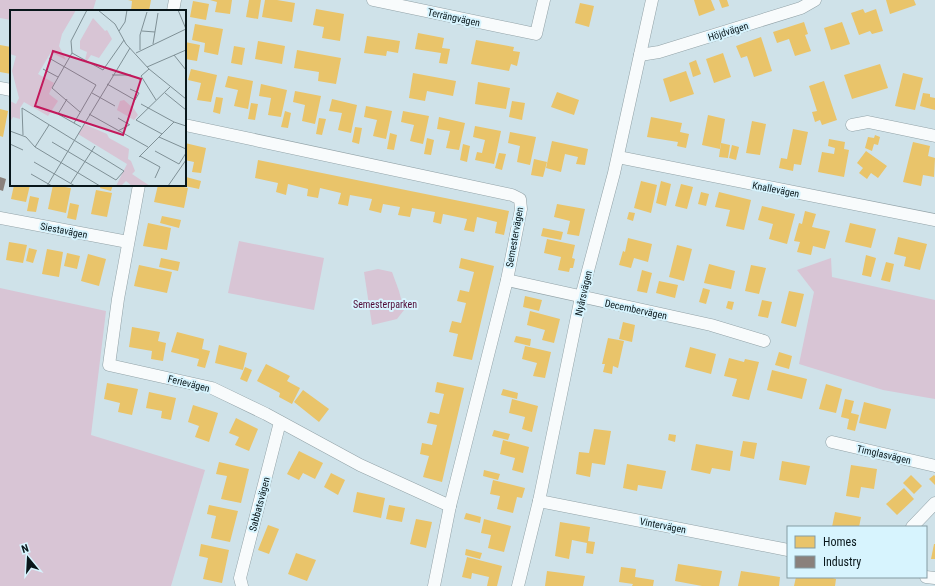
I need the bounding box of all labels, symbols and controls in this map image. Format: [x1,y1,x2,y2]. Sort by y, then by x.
street label: Terrängvägen [427,7,481,28]
inset map [10,10,186,186]
street label: Höjdvägen [707,20,750,43]
street label: Knallevägen [751,180,800,199]
street label: Semestervägen [504,206,525,268]
street label: Siestavägen [39,221,89,240]
street label: Nyårsvägen [573,269,594,317]
street label: Decembervägen [604,298,668,321]
park label: Semesterparken [353,299,417,310]
street label: Ferievägen [167,373,211,394]
street label: Timglasvägen [856,443,912,466]
street label: Sabbatsvägen [247,476,272,532]
street label: Vintervägen [639,516,687,535]
legend [787,526,927,578]
text: Homes [823,535,857,549]
north arrow [8,538,48,578]
text: N [20,542,31,556]
text: Industry [823,555,861,569]

